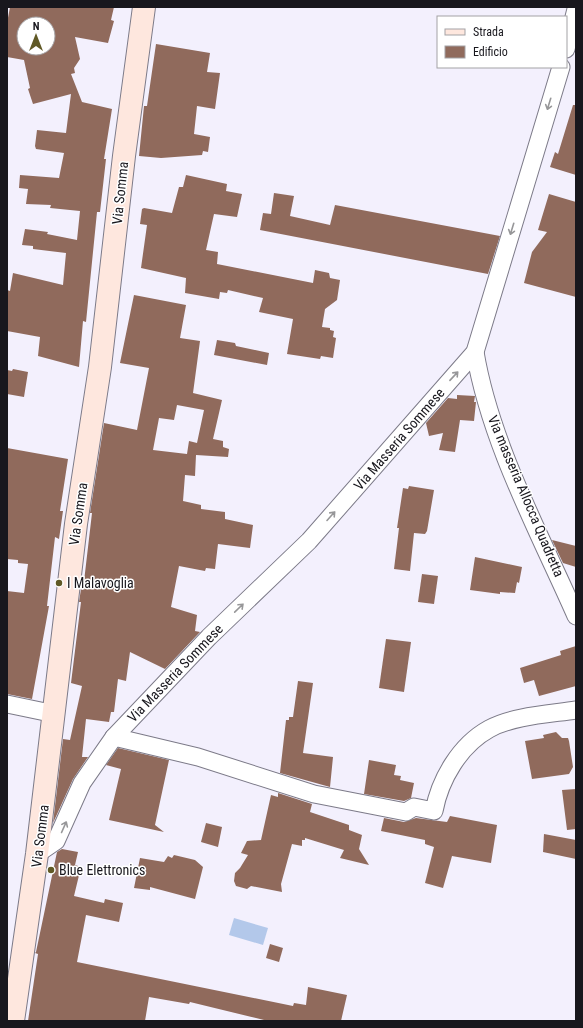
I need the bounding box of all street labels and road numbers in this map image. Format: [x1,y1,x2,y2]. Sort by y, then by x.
street label: Via Somma [109,161,131,225]
street label: Via Masseria Sommese [350,384,448,493]
street label: Via masseria Allocca Quadretta [485,413,567,579]
street label: Via Somma [66,482,90,546]
street label: Via Masseria Sommese [124,620,226,725]
street label: Via Somma [28,804,52,868]

